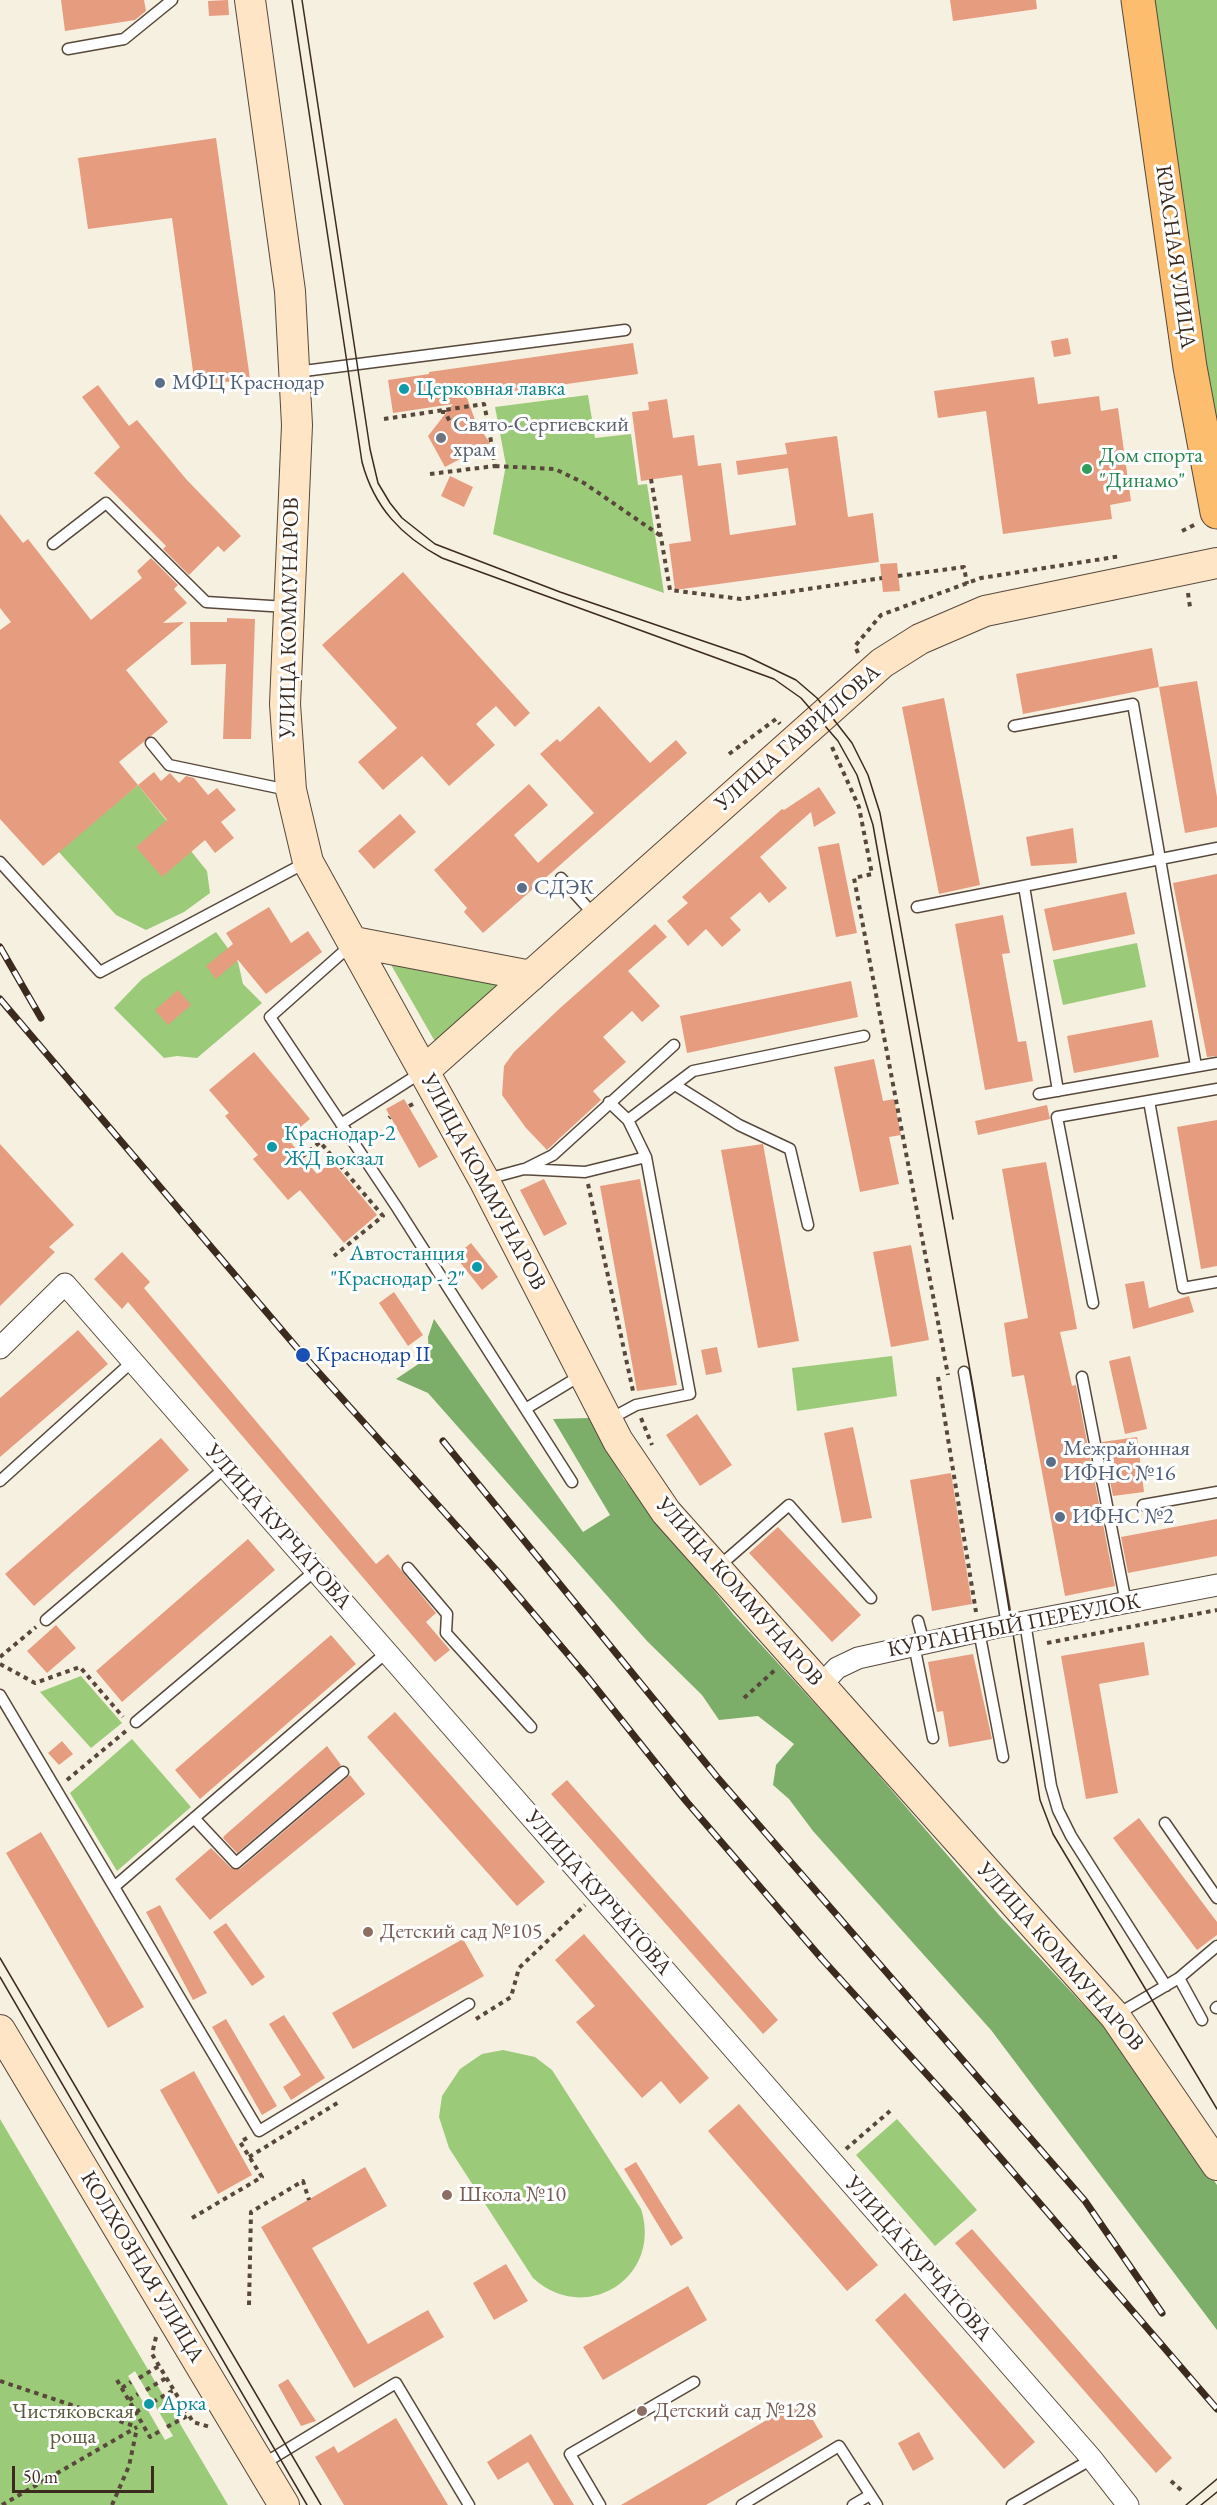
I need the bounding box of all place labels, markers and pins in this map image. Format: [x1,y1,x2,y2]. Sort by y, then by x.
place label: МФЦ Краснодар [172,370,324,396]
marker: МФЦ Краснодар [153,376,167,390]
place label: Церковная лавка [416,376,566,402]
marker: Церковная лавка [397,382,411,396]
place label: Свято-Сергиевский храм [453,412,629,464]
marker: Свято-Сергиевский храм [434,431,448,445]
place label: Дом спорта "Динамо" [1099,443,1203,494]
marker: Дом спорта "Динамо" [1080,462,1094,476]
place label: СДЭК [534,875,594,901]
marker: СДЭК [515,881,529,895]
place label: Краснодар-2 ЖД вокзал [284,1121,396,1172]
marker: Краснодар-2 ЖД вокзал [265,1140,279,1154]
place label: Автостанция "Краснодар - 2" [330,1241,465,1292]
marker: Автостанция "Краснодар - 2" [470,1260,484,1274]
place label: Краснодар II [316,1342,430,1368]
marker: Краснодар II [294,1346,312,1364]
place label: Межрайонная ИФНС №16 [1063,1436,1190,1488]
marker: Межрайонная ИФНС №16 [1044,1455,1058,1469]
place label: ИФНС №2 [1072,1504,1174,1530]
marker: ИФНС №2 [1053,1510,1067,1524]
place label: Детский сад №105 [380,1919,542,1945]
marker: Детский сад №105 [361,1925,375,1939]
place label: Школа №10 [459,2182,566,2208]
marker: Школа №10 [440,2188,454,2202]
place label: Арка [161,2391,207,2417]
marker: Арка [142,2397,156,2411]
place label: Детский сад №128 [654,2398,816,2424]
marker: Детский сад №128 [635,2404,649,2418]

